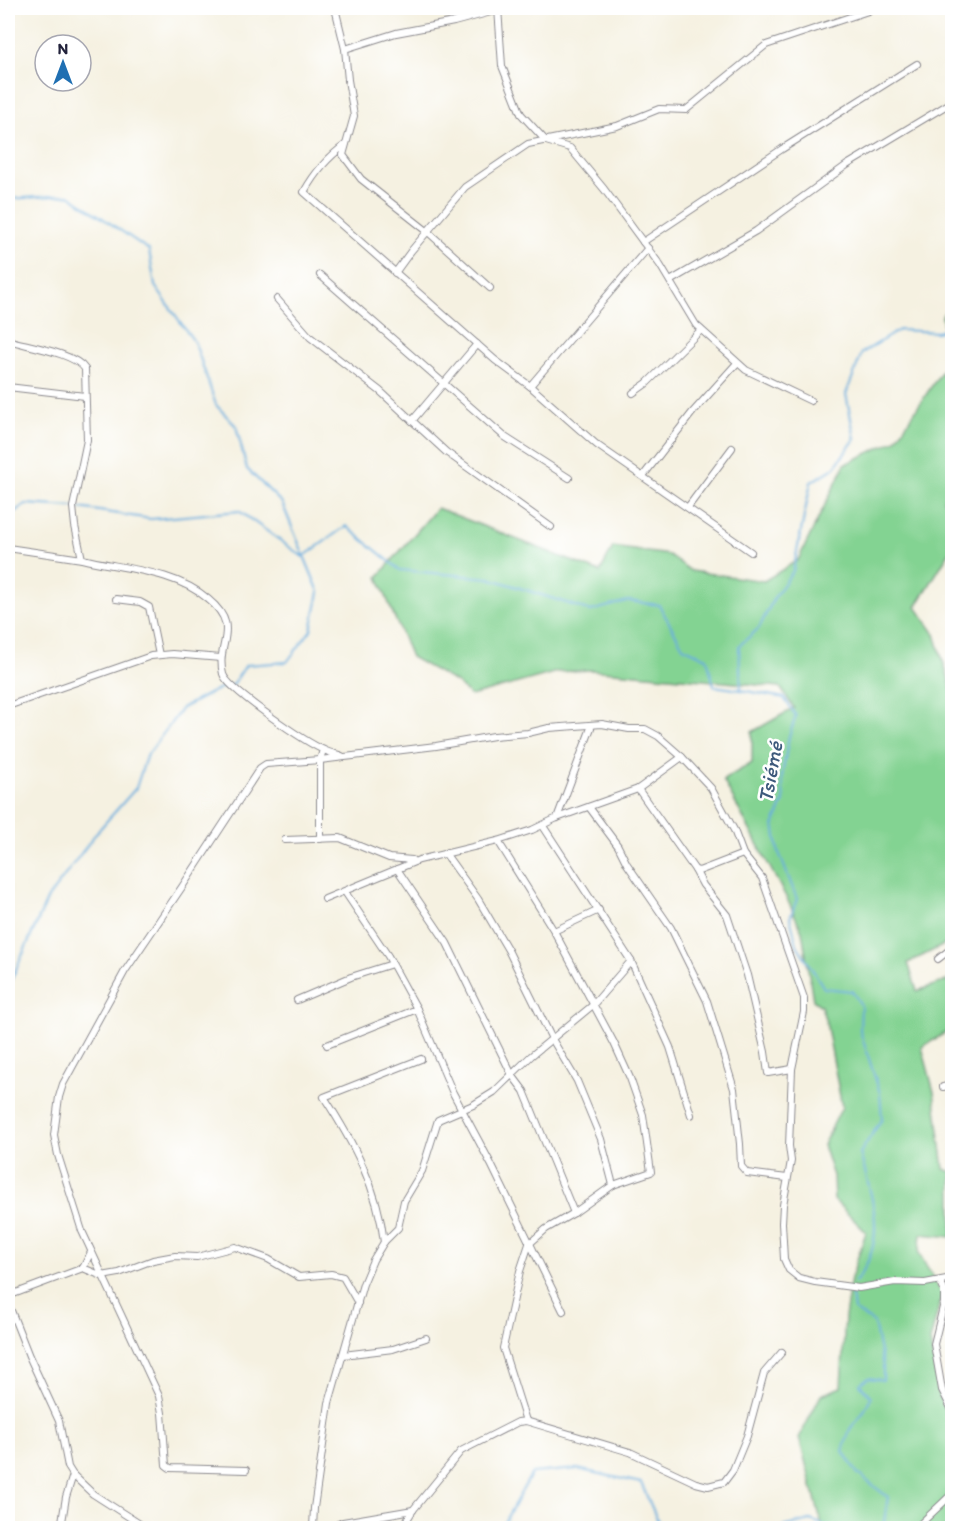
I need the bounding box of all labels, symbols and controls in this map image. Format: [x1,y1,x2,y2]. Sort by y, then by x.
north arrow [33,33,93,93]
text: N [58,39,68,58]
water label: Tsiémé [752,739,788,804]

